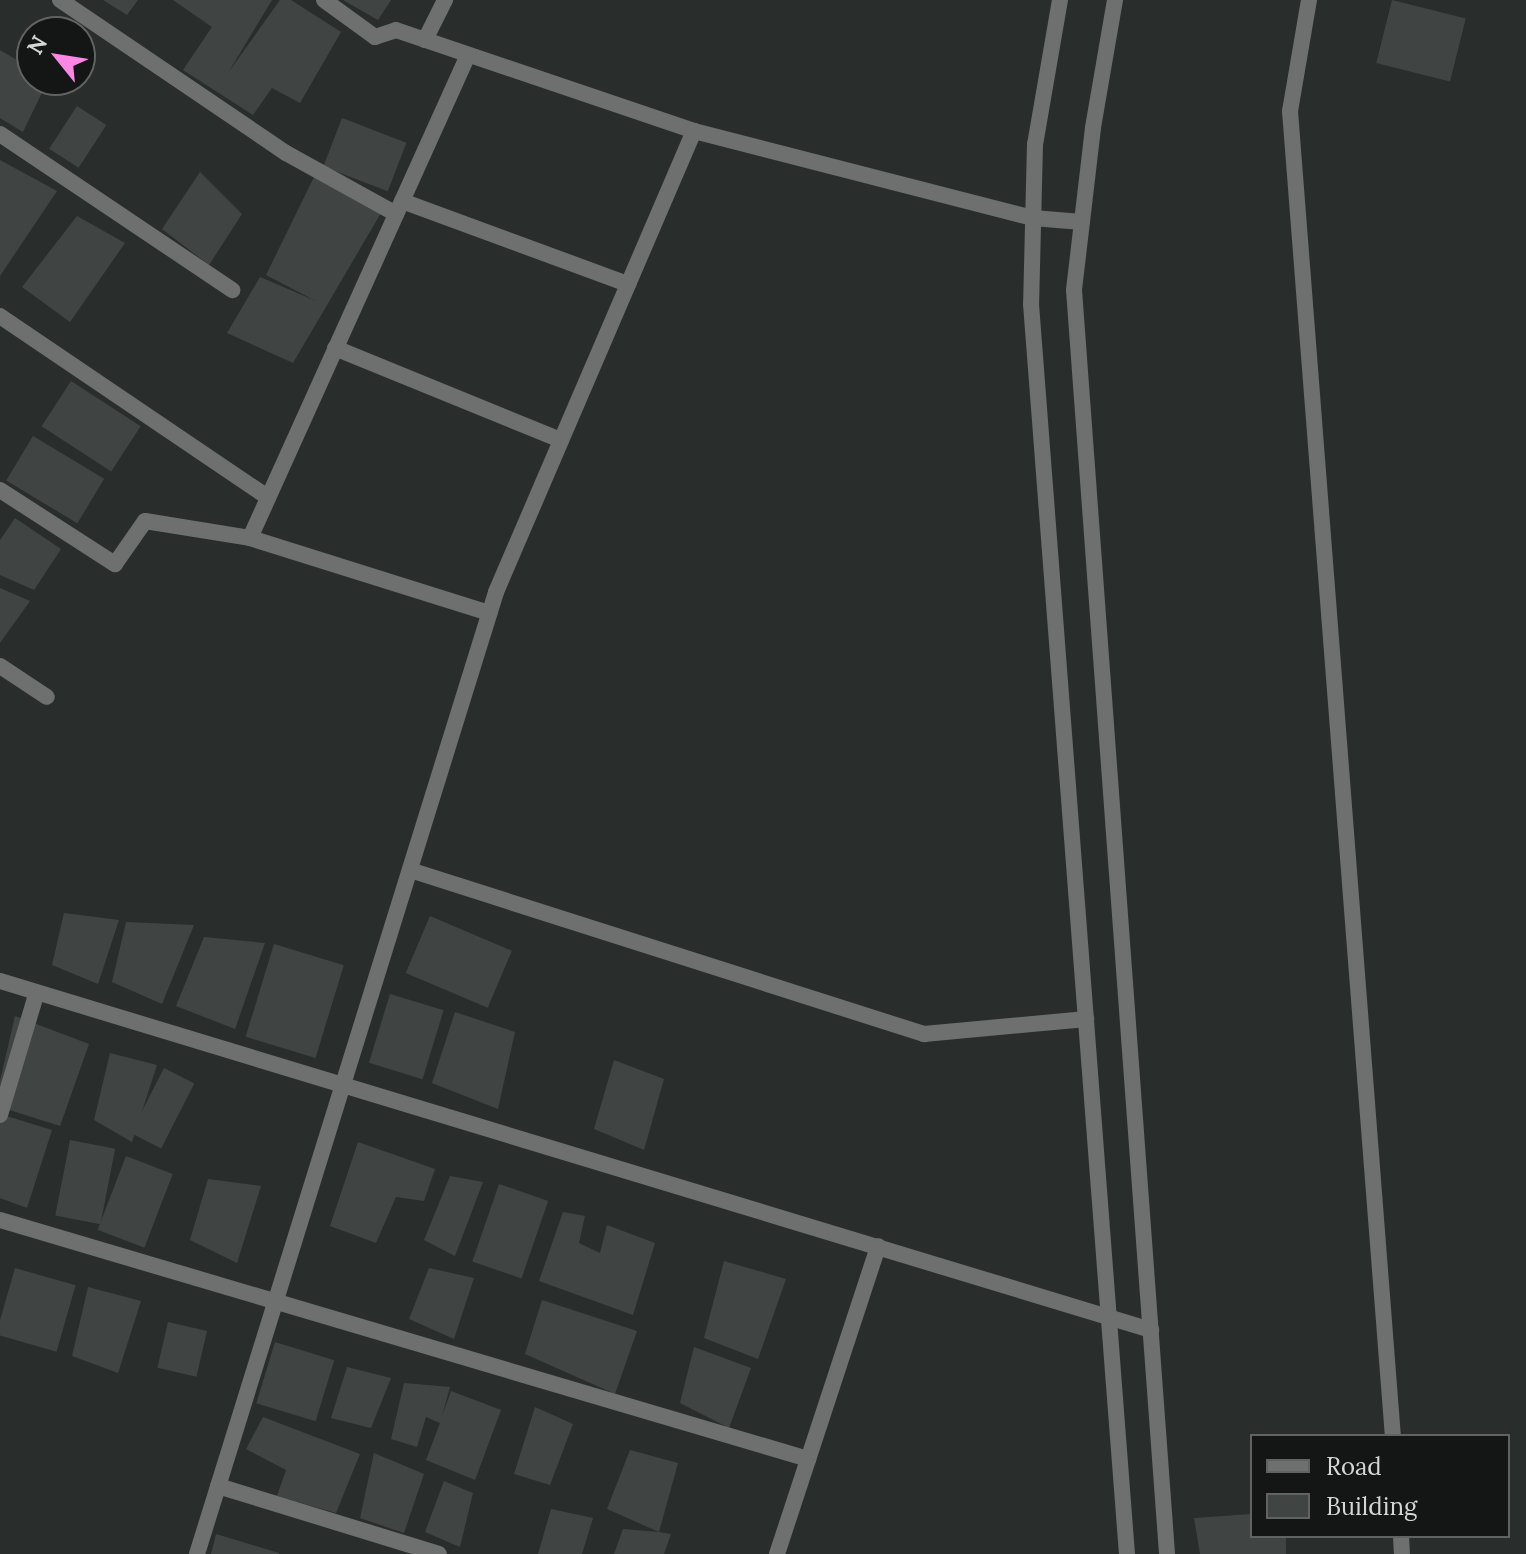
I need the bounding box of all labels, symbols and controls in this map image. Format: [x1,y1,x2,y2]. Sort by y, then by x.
north arrow [16,16,96,96]
text: N [21,31,53,59]
legend [1250,1434,1510,1538]
text: Road [1326,1451,1382,1482]
text: Building [1326,1491,1417,1522]

